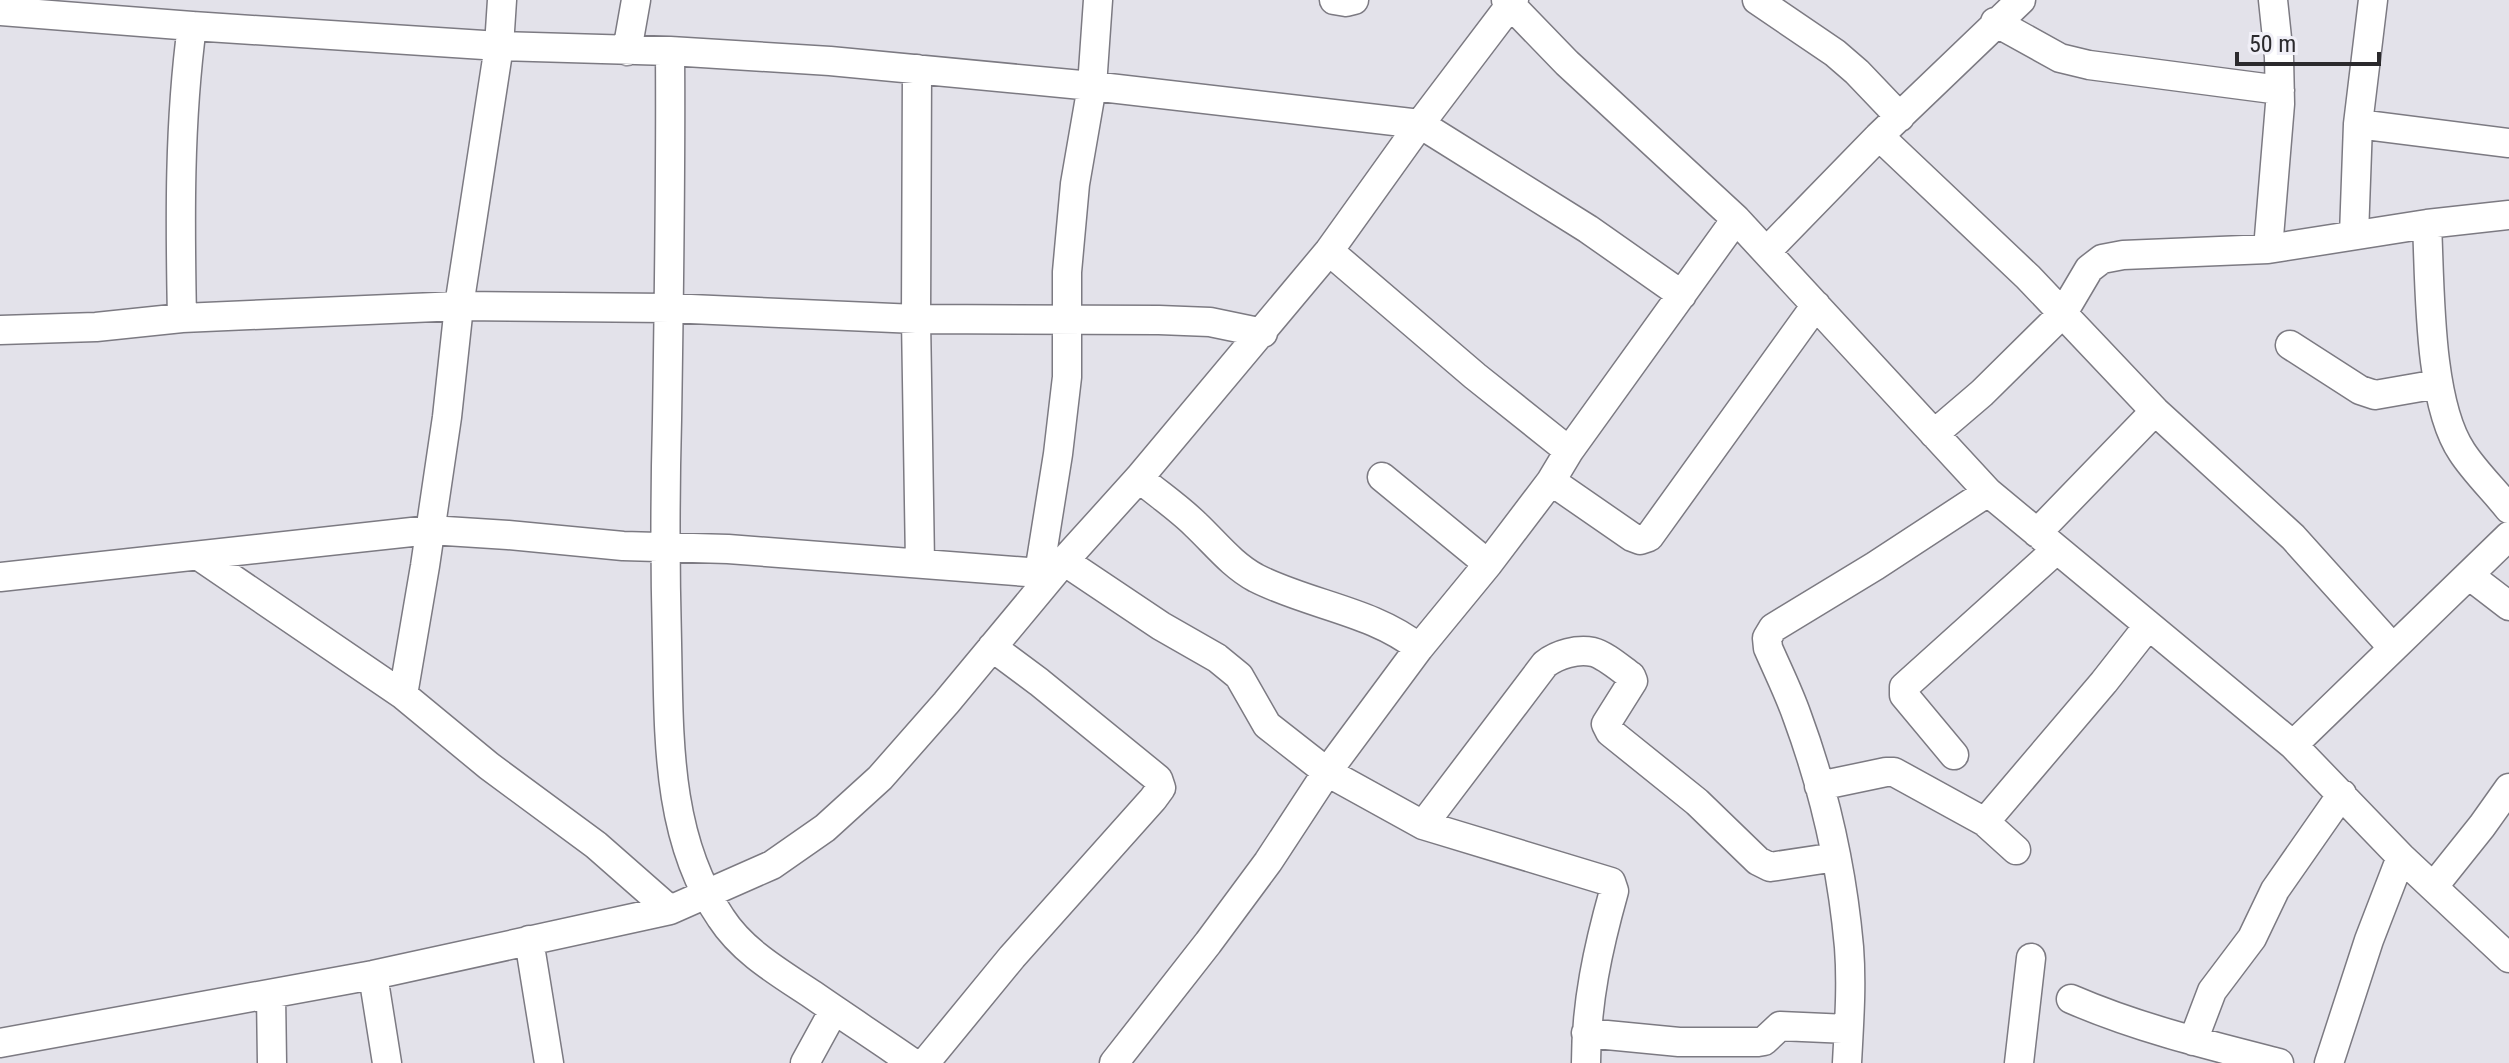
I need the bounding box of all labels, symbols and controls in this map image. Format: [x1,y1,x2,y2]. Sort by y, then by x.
scale bar [2237,16,2379,66]
text: 50 m [2249,30,2296,58]

